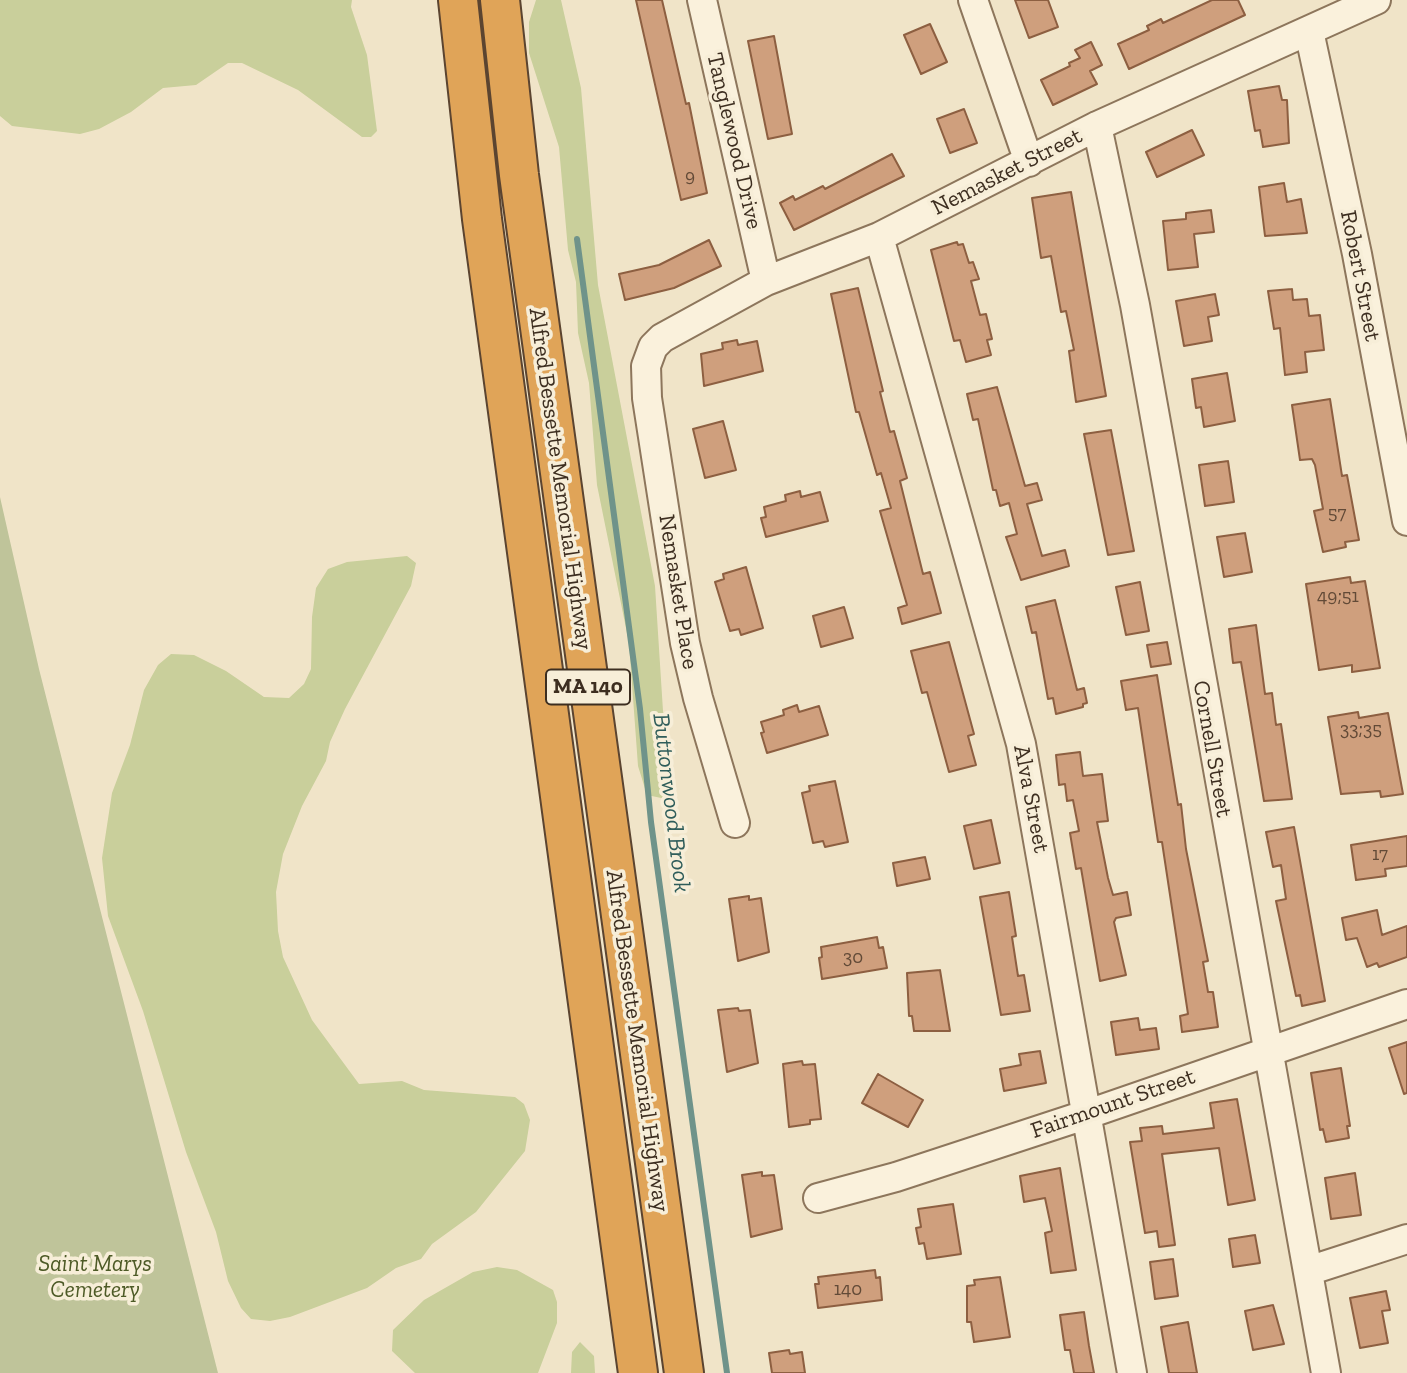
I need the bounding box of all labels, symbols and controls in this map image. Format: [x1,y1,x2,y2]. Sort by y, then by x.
street label: Tanglewood Drive [700,50,768,232]
street label: Nemasket Street [927,122,1087,222]
house number: 9 [685,166,695,188]
street label: Robert Street [1334,208,1386,344]
street label: Alfred Bessette Memorial Highway [522,306,598,652]
house number: 57 [1328,503,1346,525]
street label: Nemasket Place [652,513,704,671]
house number: 49;51 [1317,586,1359,608]
road number: MA 140 [546,670,630,704]
street label: Cornell Street [1186,678,1238,820]
water label: Buttonwood Brook [646,712,696,894]
house number: 33;35 [1340,719,1382,741]
street label: Alva Street [1007,743,1055,855]
house number: 17 [1372,844,1388,866]
street label: Alfred Bessette Memorial Highway [599,868,675,1214]
house number: 30 [843,947,863,969]
street label: Fairmount Street [1027,1063,1199,1145]
park label: Saint Marys Cemetery [38,1250,152,1304]
house number: 140 [834,1279,862,1301]

